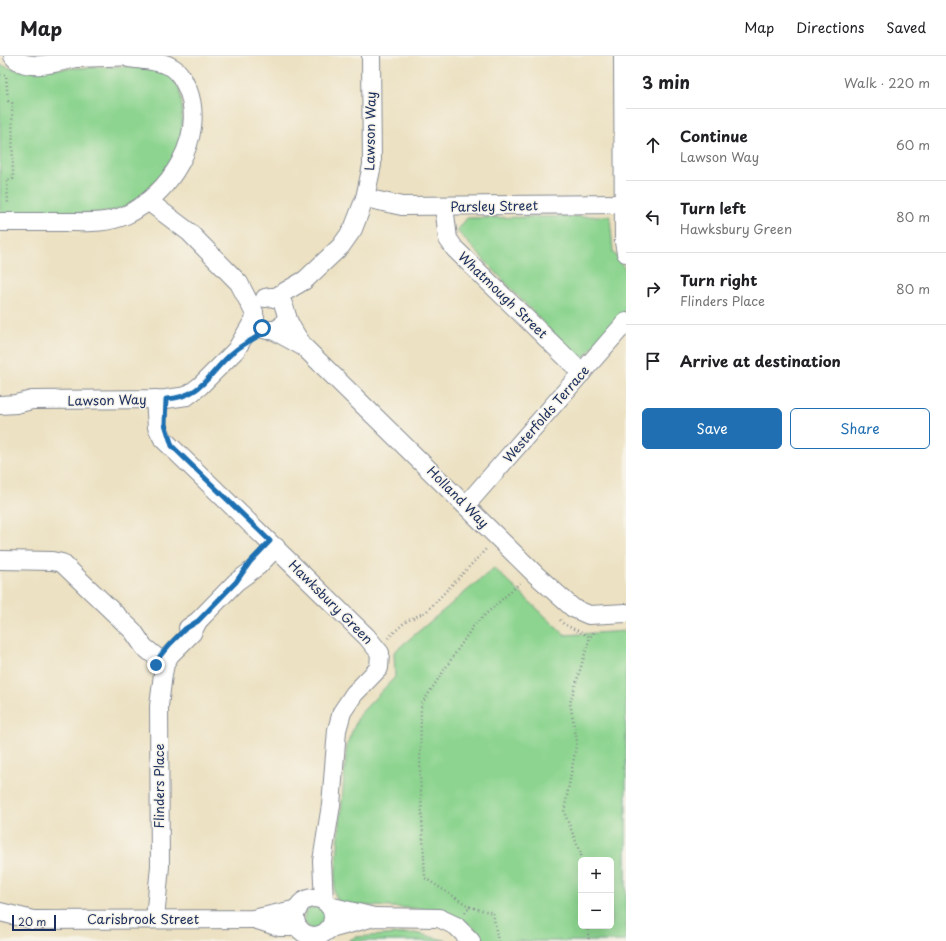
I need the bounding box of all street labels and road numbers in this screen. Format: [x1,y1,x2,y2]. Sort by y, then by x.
street label: Lawson Way [359,91,380,171]
street label: Parsley Street [450,195,538,216]
street label: Whatmough Street [454,247,552,342]
street label: Westerfolds Terrace [498,361,593,466]
street label: Lawson Way [67,389,147,410]
street label: Holland Way [423,461,494,532]
street label: Hawksbury Green [285,555,378,648]
street label: Flinders Place [149,743,168,829]
street label: Carisbrook Street [87,909,199,928]

